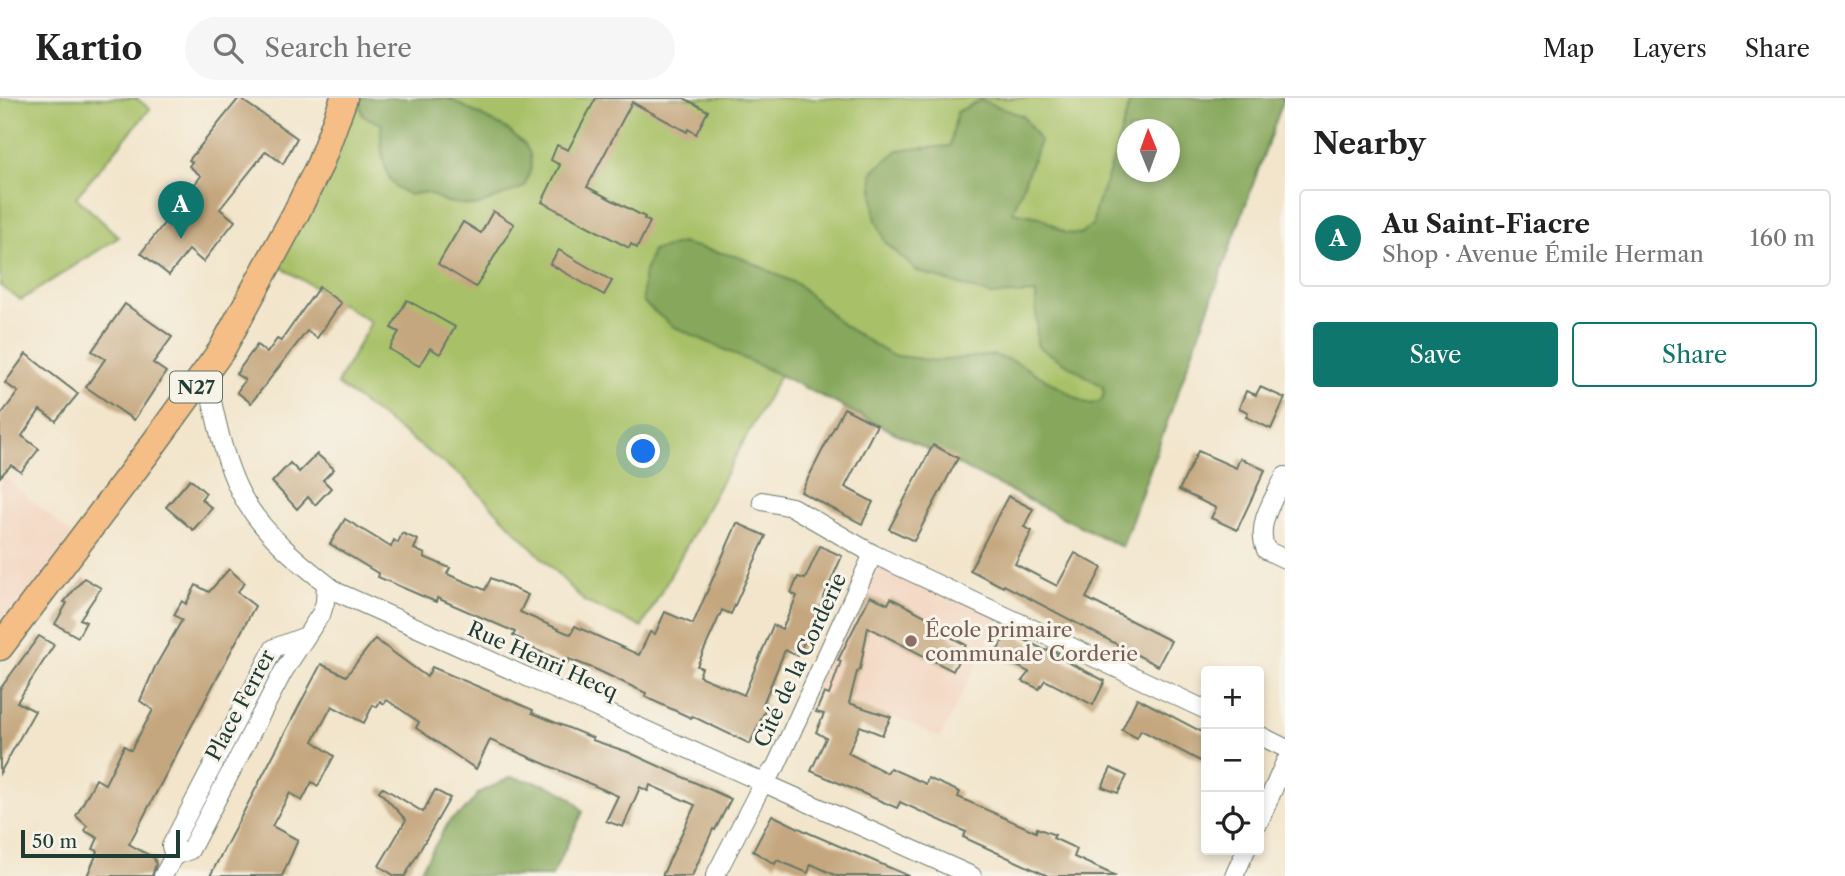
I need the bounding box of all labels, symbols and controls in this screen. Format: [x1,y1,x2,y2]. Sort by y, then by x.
search box [185,17,675,80]
text: Kartio [35,28,143,69]
icon: search [209,29,247,67]
text: Search here [265,32,412,64]
text: Map [1543,34,1594,63]
text: Layers [1632,34,1707,63]
text: Share [1745,34,1810,63]
north arrow [1117,119,1180,182]
text: Nearby [1313,125,1426,162]
pin: A [158,181,204,239]
text: Au Saint-Fiacre [1382,208,1590,240]
text: A [1329,224,1347,252]
text: 160 m [1750,224,1815,252]
text: Shop · Avenue Émile Herman [1382,240,1704,268]
button: Save [1313,322,1558,387]
button: Share [1572,322,1817,387]
road number: N27 [170,372,222,402]
your location [626,434,660,468]
street label: Cité de la Corderie [749,569,851,751]
street label: Rue Henri Hecq [464,616,622,704]
place label: École primaire communale Corderie [925,617,1138,666]
marker: École primaire communale Corderie [903,633,919,649]
street label: Place Ferrer [200,645,280,765]
map controls [1201,666,1264,855]
button: + [1201,666,1264,729]
button: − [1201,729,1264,792]
button: locate [1201,792,1264,855]
scale bar [21,827,180,859]
text: 50 m [32,830,77,853]

